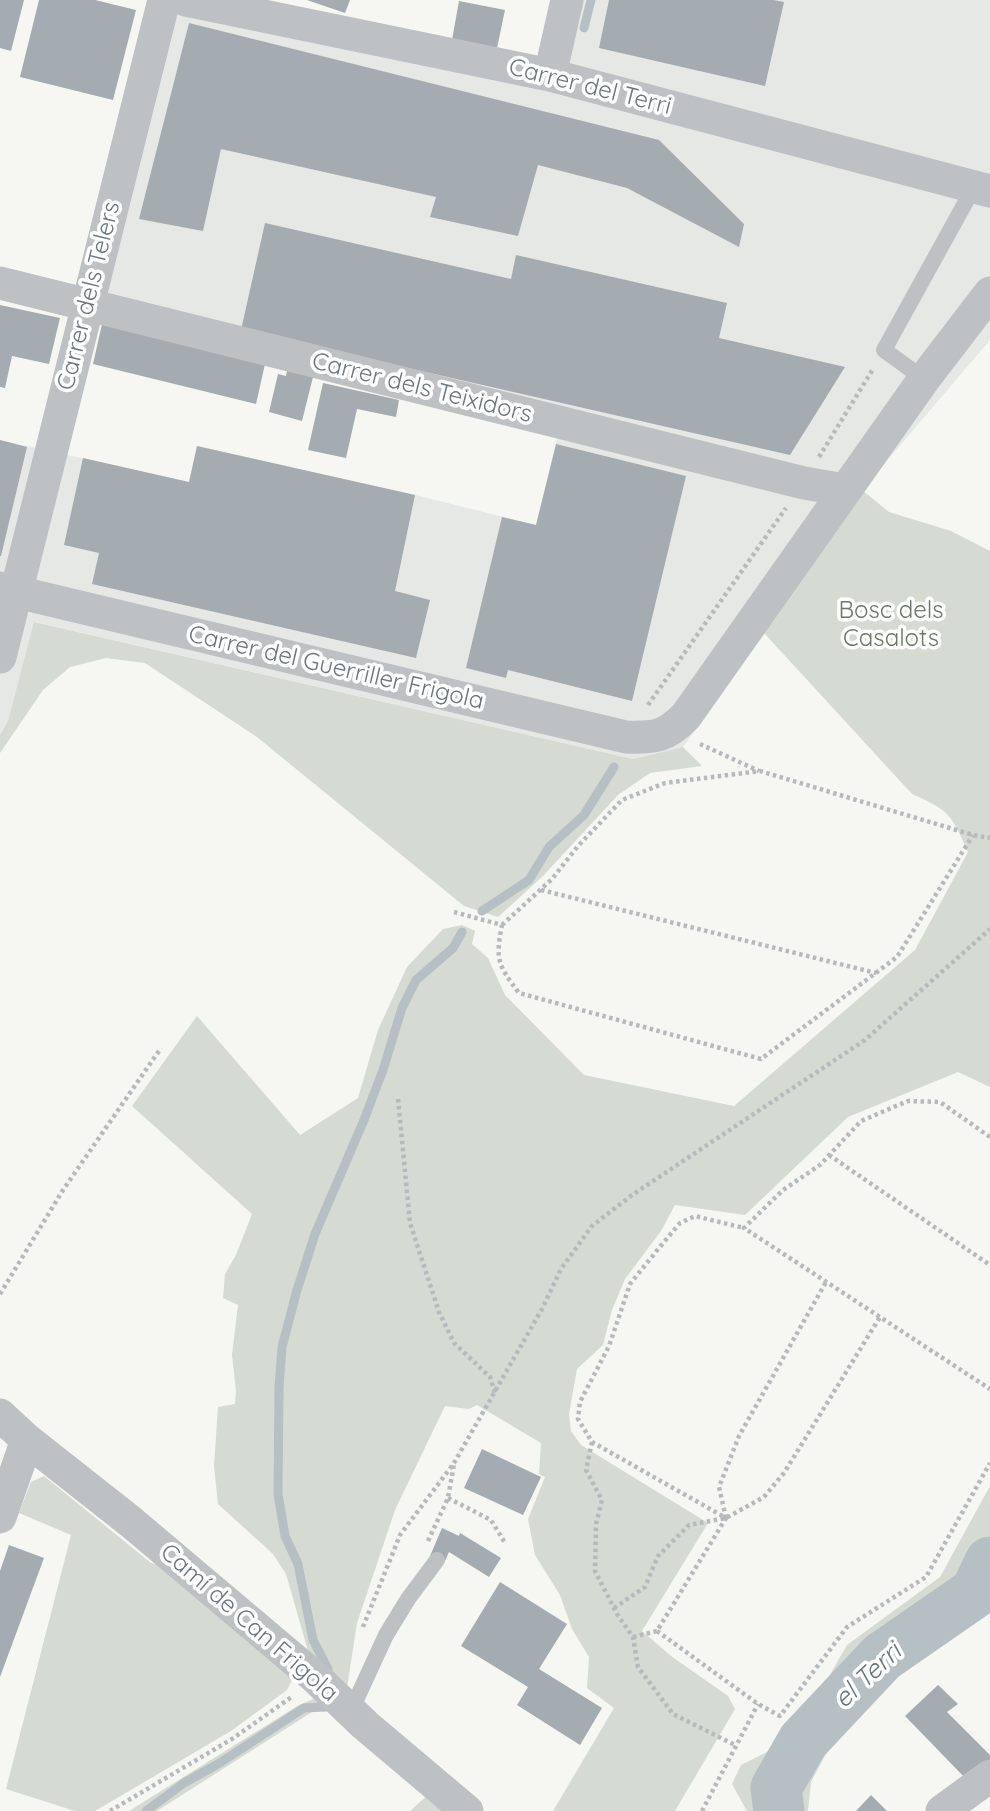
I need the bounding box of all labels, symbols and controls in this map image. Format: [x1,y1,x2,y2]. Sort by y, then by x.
street label: Carrer del Terri [506,53,674,121]
street label: Carrer dels Telers [52,199,126,393]
street label: Carrer dels Teixidors [309,347,535,429]
park label: Bosc dels Casalots [838,597,944,653]
street label: Carrer del Guerriller Frigola [186,620,486,716]
street label: Camí de Can Frigola [154,1538,344,1708]
water label: el Terri [828,1637,908,1715]

